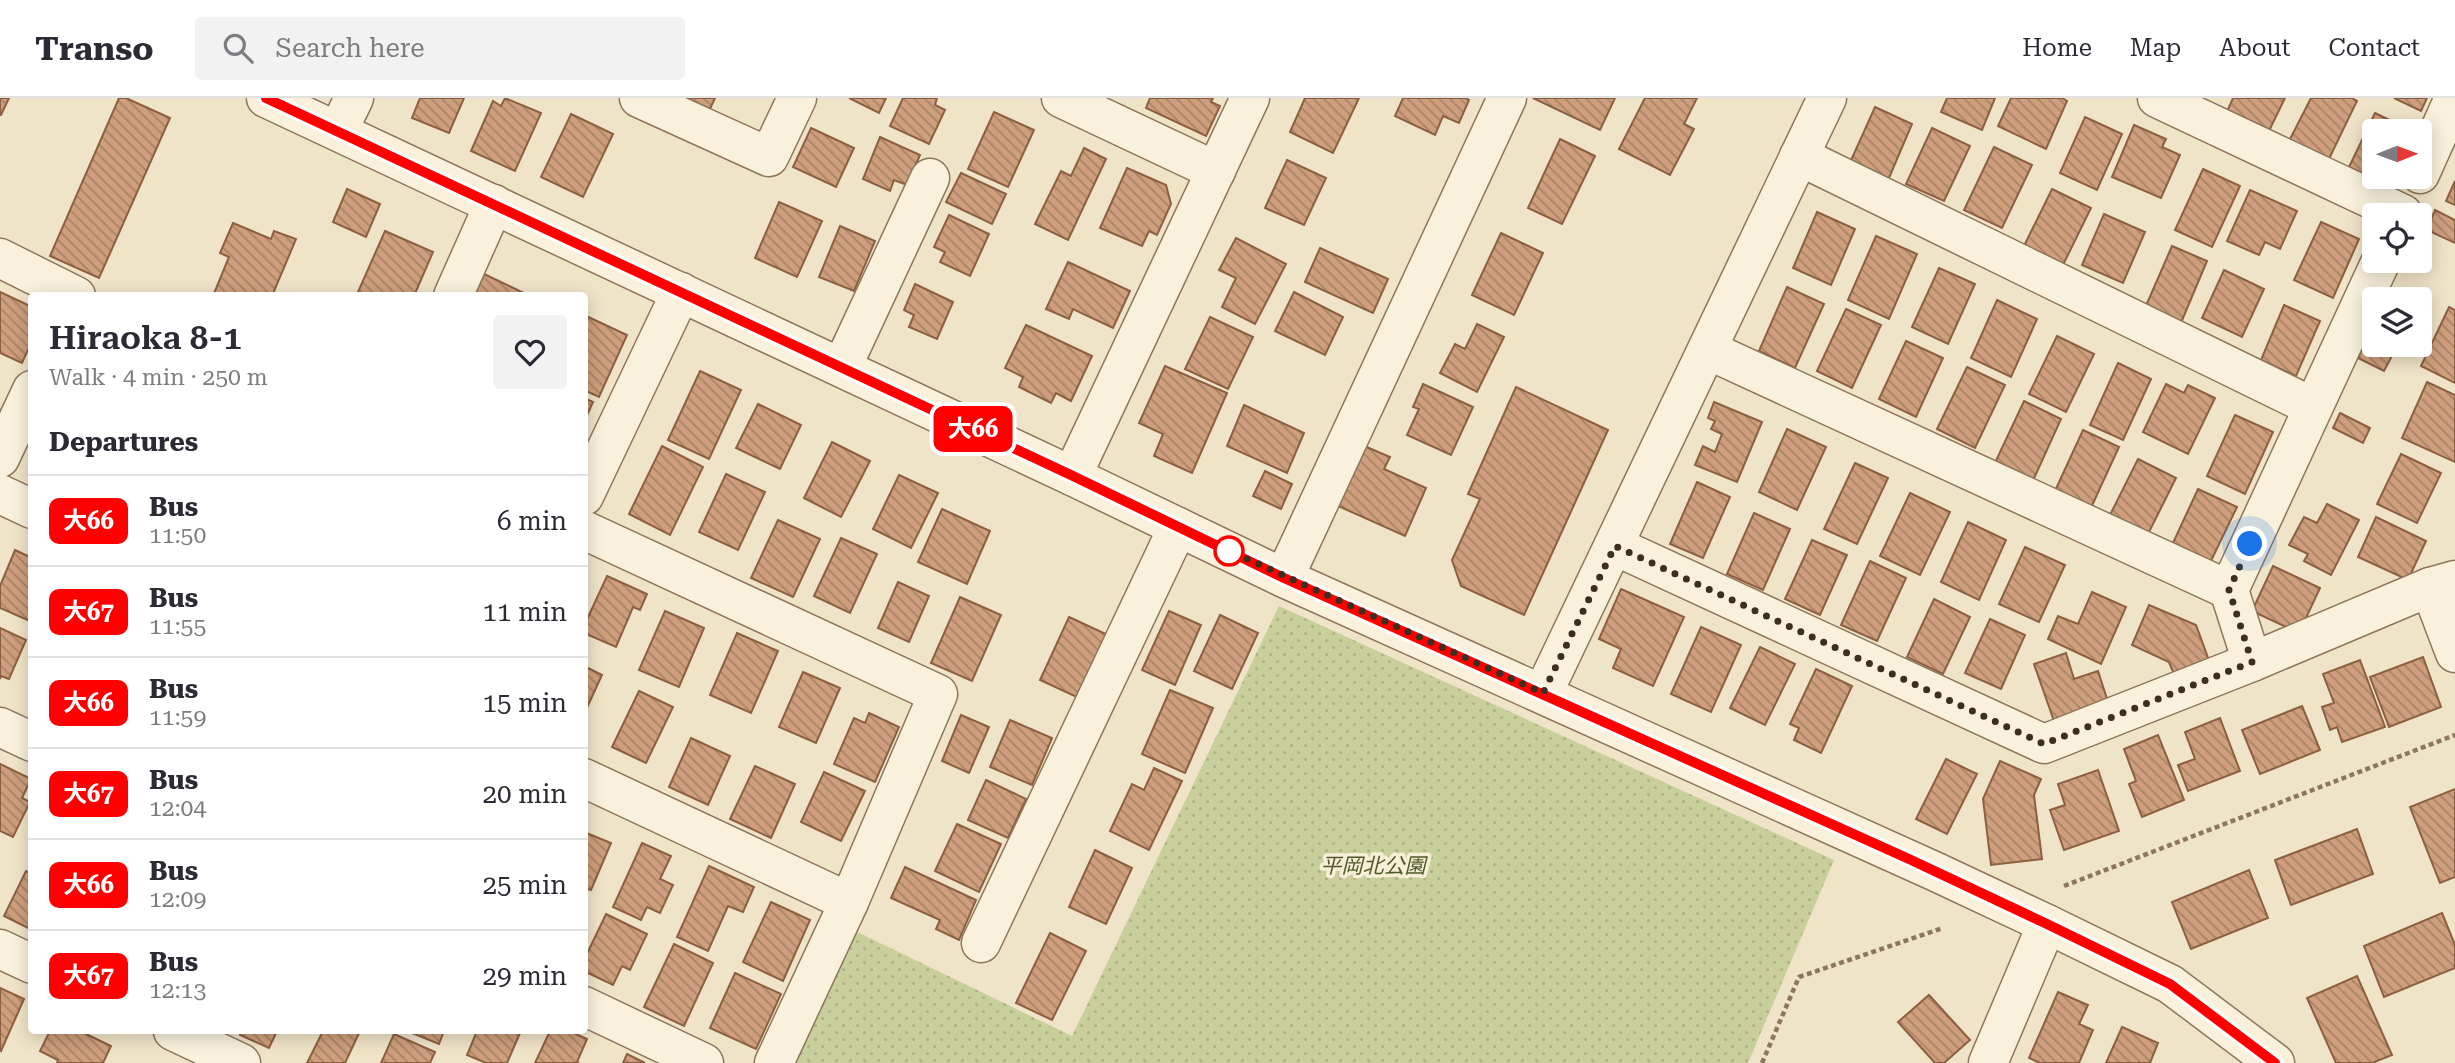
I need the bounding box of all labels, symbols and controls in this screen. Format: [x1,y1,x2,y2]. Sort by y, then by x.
search box [195,17,685,80]
text: Transo [35,29,153,68]
icon: search [219,29,257,67]
text: Search here [275,33,424,63]
text: Home [2022,34,2092,62]
text: Map [2130,34,2181,62]
text: About [2219,34,2290,62]
text: Contact [2328,34,2420,62]
north arrow [2362,119,2432,189]
map controls [2362,119,2432,357]
button: locate [2362,203,2432,273]
button: layers [2362,287,2432,357]
button: heart [493,315,567,389]
text: Hiraoka 8-1 [49,318,242,357]
text: Walk · 4 min · 250 m [49,364,268,391]
line badge: 大66 [933,406,1013,452]
text: 大66 [948,415,998,443]
text: Departures [49,427,198,457]
text: Bus [149,492,198,522]
text: 6 min [497,506,567,536]
text: 大66 [63,507,114,535]
text: 11:50 [149,522,206,549]
your location [2232,526,2267,561]
unlabelled marker [1214,536,1244,566]
text: Bus [149,583,198,613]
text: 11 min [483,597,567,627]
text: 大67 [63,598,114,626]
text: 11:55 [149,613,206,640]
text: Bus [149,674,198,704]
text: 15 min [483,688,567,718]
text: 大66 [63,689,114,717]
text: 11:59 [149,704,206,731]
text: Bus [149,765,198,795]
text: 20 min [483,779,567,809]
text: 大67 [63,780,114,808]
text: 12:04 [149,795,206,822]
park label: 平岡北公園 [1321,854,1428,878]
text: Bus [149,856,198,886]
text: 25 min [483,870,567,900]
text: 大66 [63,871,114,899]
text: 12:09 [149,886,206,913]
text: Bus [149,947,198,977]
text: 29 min [483,961,567,991]
text: 大67 [63,962,114,990]
text: 12:13 [149,977,206,1004]

